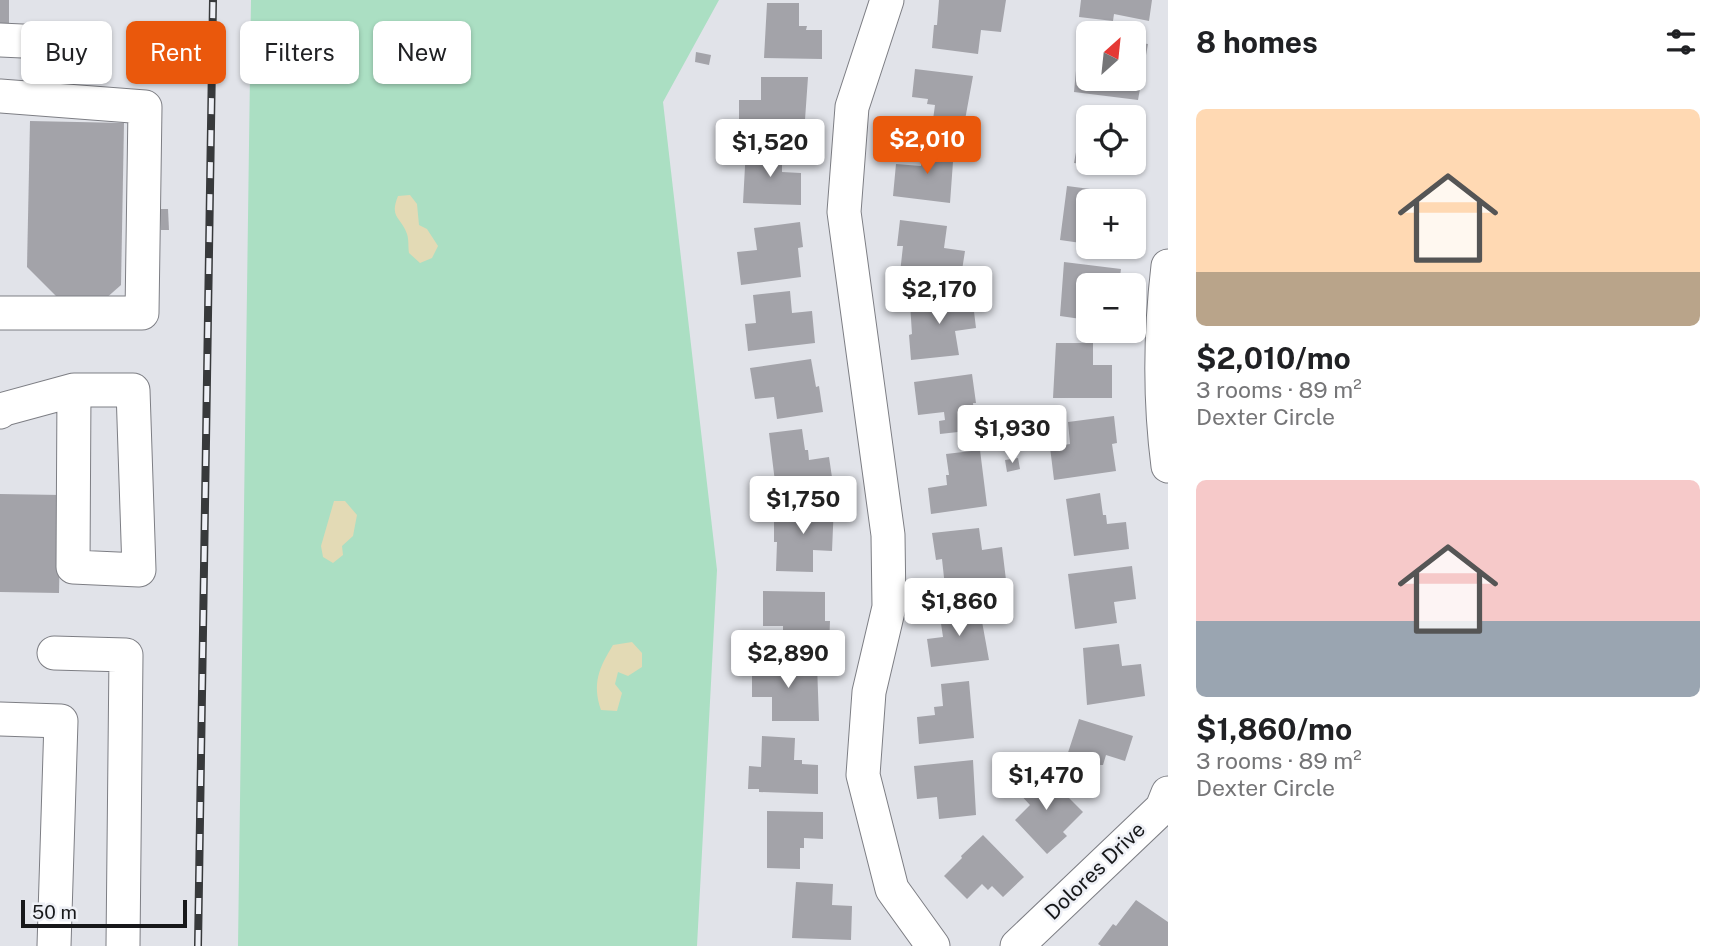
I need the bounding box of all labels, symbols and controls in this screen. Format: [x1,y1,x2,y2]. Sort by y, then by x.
chip: Buy [21,21,112,84]
chip: Rent [126,21,226,84]
chip: Filters [240,21,359,84]
chip: New [373,21,471,84]
north arrow [1076,21,1146,91]
map controls [1076,21,1146,343]
icon: filters [1662,23,1700,61]
text: 8 homes [1196,24,1318,60]
button: locate [1076,105,1146,175]
pin: $2,010 [870,116,984,176]
pin: $1,520 [713,120,827,179]
text: $2,010 [889,125,965,152]
text: $1,520 [732,128,808,155]
icon: home [1385,155,1511,281]
button: + [1076,189,1146,259]
pin: $2,170 [882,266,996,326]
button: − [1076,273,1146,343]
text: $2,170 [901,275,977,302]
text: $2,010/mo [1196,340,1351,376]
text: 3 rooms · 89 m² [1196,376,1362,403]
text: Dexter Circle [1196,403,1335,430]
pin: $1,930 [955,406,1069,465]
text: $1,930 [974,414,1051,441]
pin: $1,750 [746,476,860,536]
text: $1,750 [766,485,840,512]
icon: home [1385,526,1511,652]
pin: $1,860 [902,578,1016,638]
text: $1,860 [920,587,998,614]
pin: $2,890 [731,630,845,690]
text: $2,890 [747,639,829,666]
text: $1,860/mo [1196,711,1352,747]
text: 3 rooms · 89 m² [1196,747,1362,774]
pin: $1,470 [989,752,1103,812]
text: $1,470 [1008,761,1084,788]
text: Dexter Circle [1196,774,1335,801]
street label: Dolores Drive [1039,817,1150,925]
scale bar [21,897,187,929]
text: 50 m [32,901,77,923]

